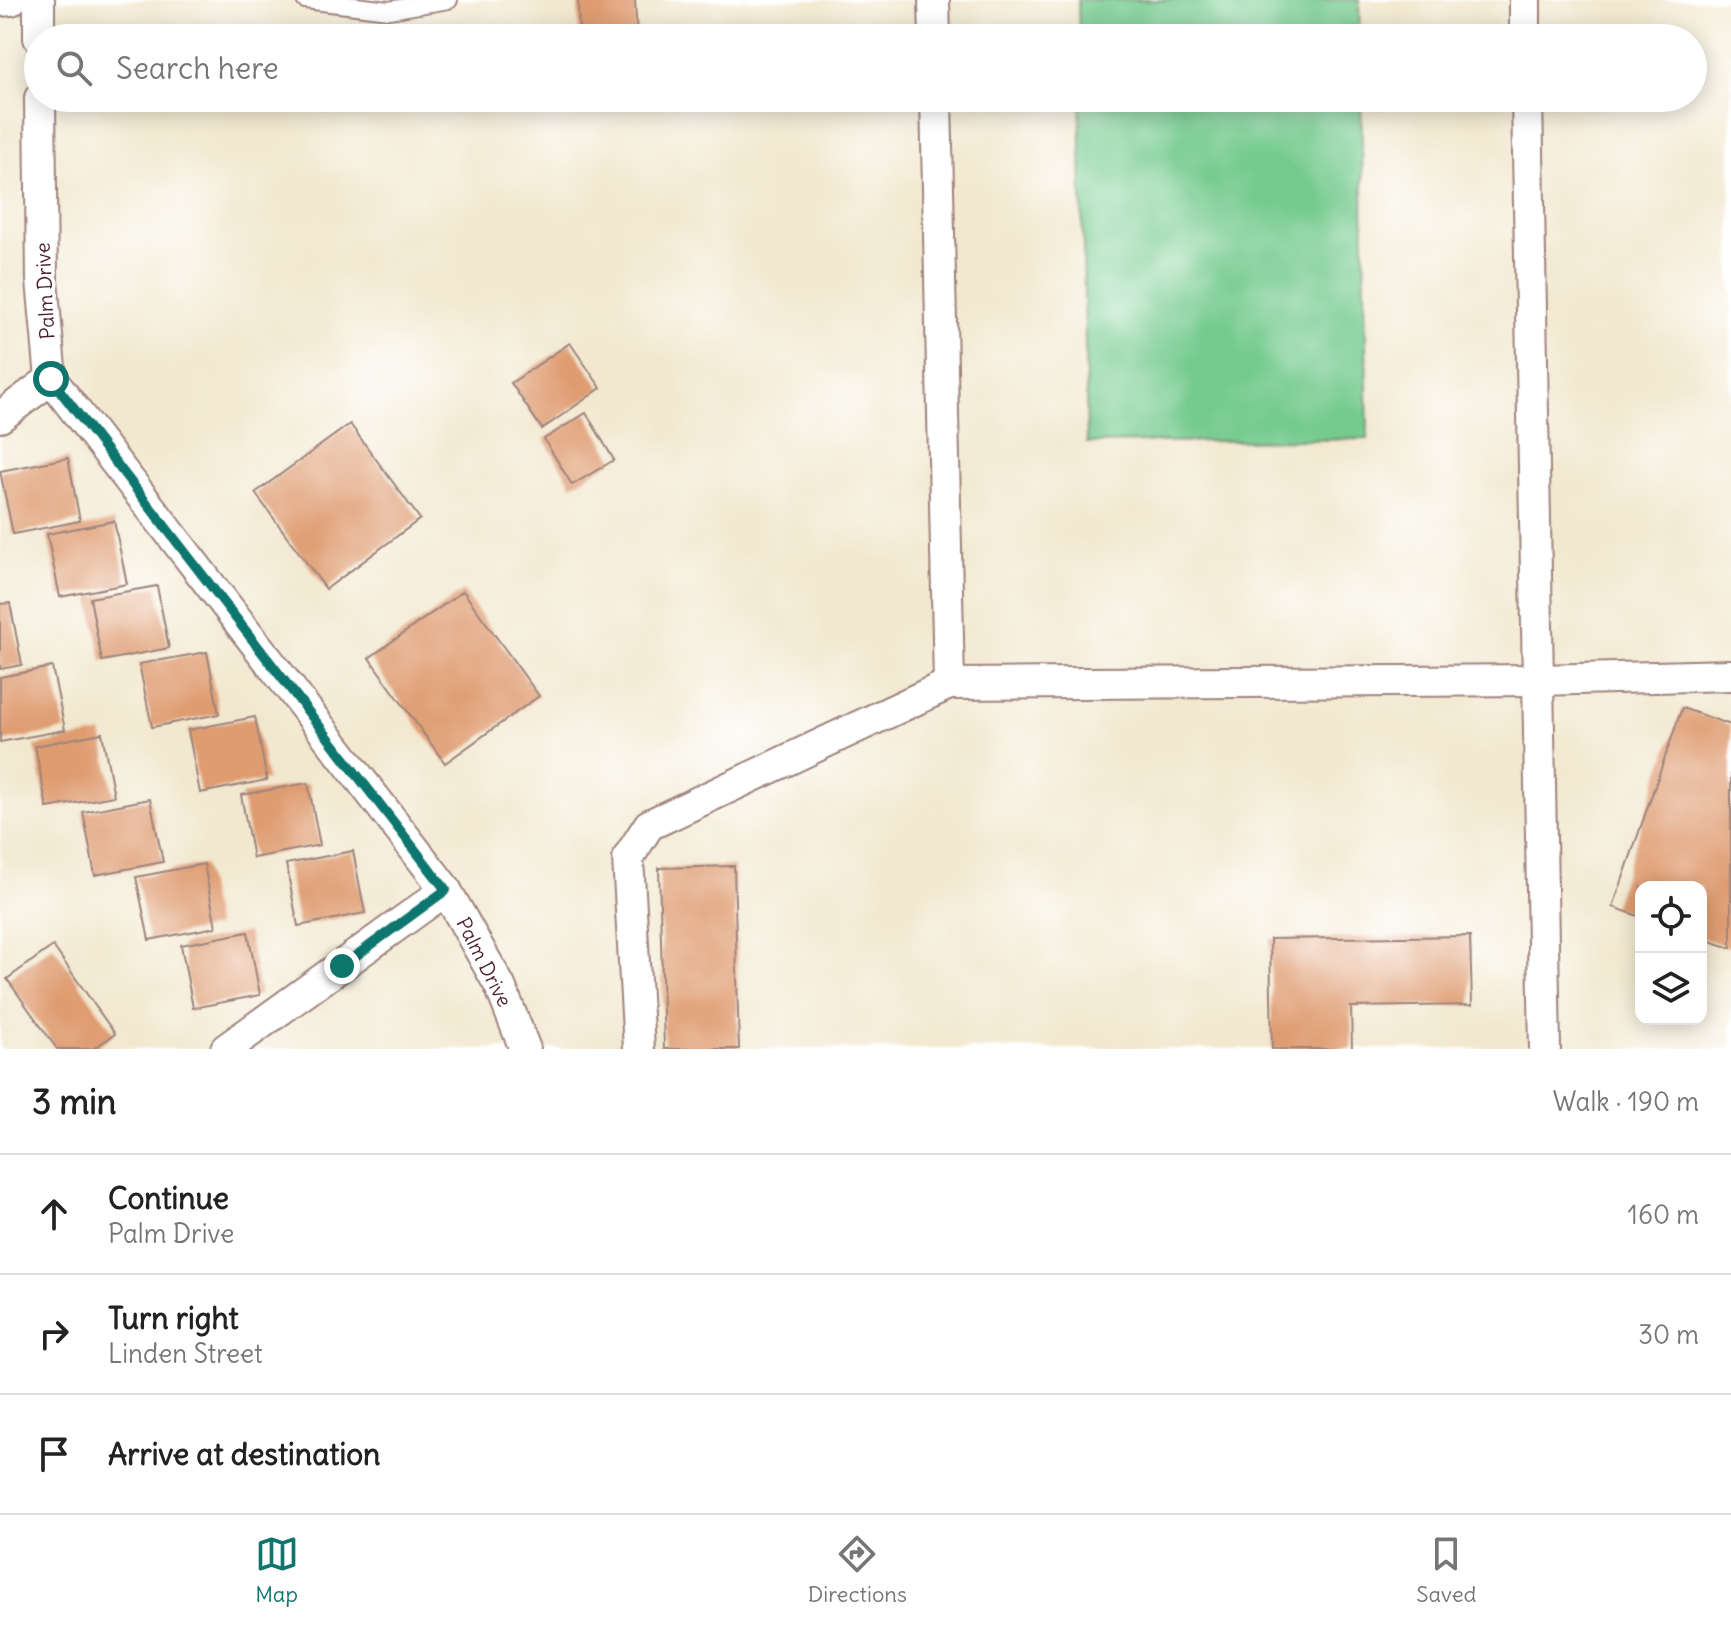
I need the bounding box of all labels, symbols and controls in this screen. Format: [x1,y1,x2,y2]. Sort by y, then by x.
search box [24,24,1707,112]
icon: search [52,46,96,90]
text: Search here [116,49,279,87]
street label: Palm Drive [29,242,60,340]
route start [33,361,69,397]
map controls [1635,881,1707,1025]
button: locate [1635,881,1707,953]
street label: Palm Drive [451,913,518,1011]
route end [324,948,360,984]
button: layers [1635,953,1707,1025]
text: 3 min [32,1080,117,1123]
text: Walk · 190 m [1553,1085,1699,1118]
text: Continue [108,1179,229,1217]
icon: ahead [32,1192,76,1236]
text: 160 m [1628,1198,1699,1231]
text: Palm Drive [108,1217,234,1250]
text: Turn right [108,1299,239,1337]
icon: right [32,1312,76,1356]
text: 30 m [1638,1318,1699,1351]
text: Linden Street [108,1337,263,1370]
icon: arrive [32,1432,76,1476]
text: Arrive at destination [108,1435,380,1473]
tab: Map [255,1532,299,1608]
tab: Directions [808,1532,907,1608]
tab: Saved [1416,1532,1476,1608]

